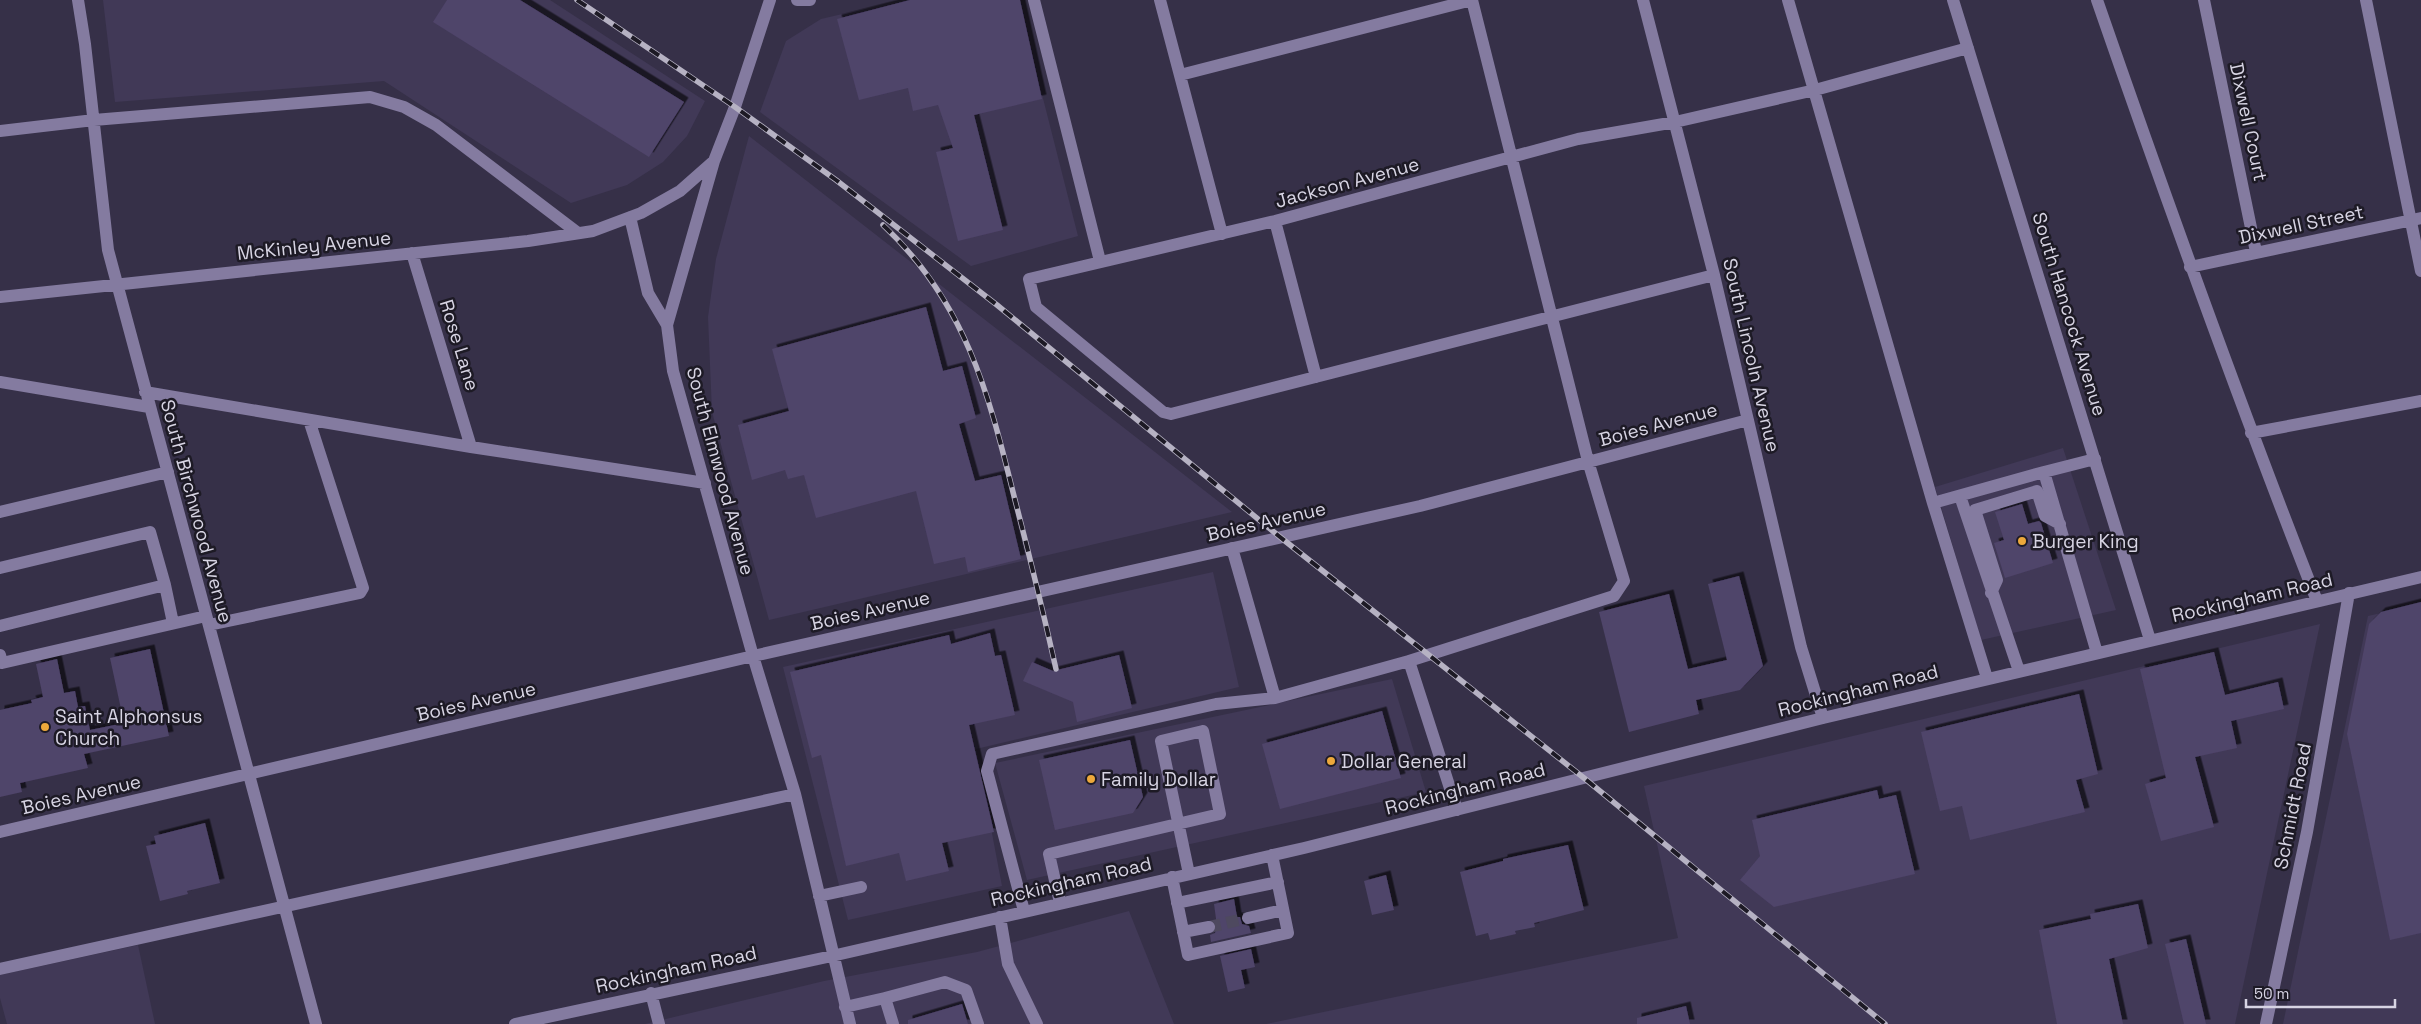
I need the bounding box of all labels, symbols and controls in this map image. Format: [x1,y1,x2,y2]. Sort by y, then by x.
street label: Dixwell Court [2224,61,2273,184]
street label: Jackson Avenue [1272,151,1422,214]
street label: Dixwell Street [2236,199,2366,250]
street label: South Hancock Avenue [2027,209,2112,419]
street label: McKinley Avenue [236,225,392,266]
street label: South Lincoln Avenue [1717,256,1786,454]
street label: Rose Lane [434,297,485,394]
street label: South Elmwood Avenue [681,364,760,578]
street label: South Birchwood Avenue [155,397,238,625]
street label: Boies Avenue [1596,397,1720,452]
street label: Boies Avenue [1204,496,1328,547]
place label: Burger King [2032,529,2139,554]
marker: Burger King [2016,535,2028,547]
street label: Rockingham Road [2169,567,2335,628]
street label: Boies Avenue [808,585,932,636]
street label: Rockingham Road [1775,658,1941,722]
street label: Boies Avenue [414,676,538,727]
place label: Saint Alphonsus Church [55,704,203,751]
marker: Saint Alphonsus Church [39,721,51,733]
street label: Schmidt Road [2268,741,2317,871]
place label: Dollar General [1341,749,1467,774]
marker: Dollar General [1325,755,1337,767]
street label: Rockingham Road [1382,756,1548,820]
place label: Family Dollar [1101,767,1216,792]
street label: Boies Avenue [19,769,143,820]
marker: Family Dollar [1085,773,1097,785]
street label: Rockingham Road [988,851,1154,912]
street label: Rockingham Road [593,940,759,999]
scale bar [2246,976,2395,1008]
text: 50 m [2254,984,2289,1003]

